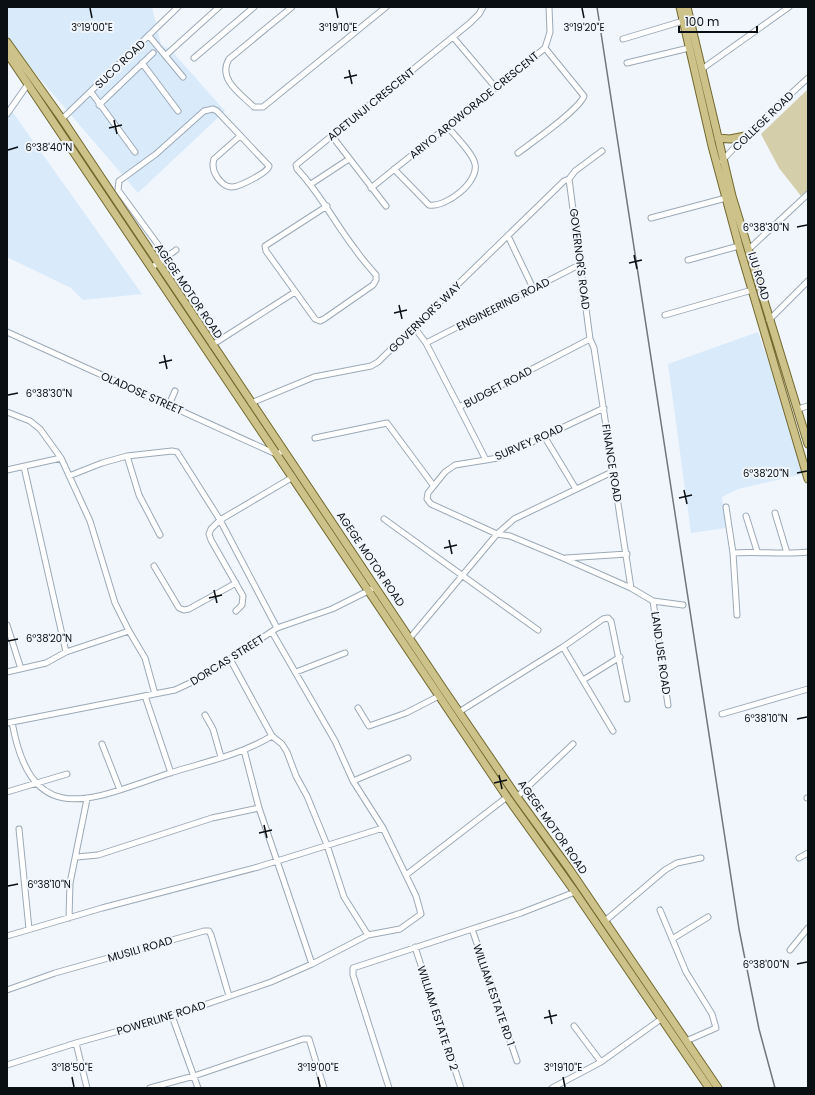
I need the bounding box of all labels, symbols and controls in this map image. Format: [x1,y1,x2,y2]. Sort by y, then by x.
scale bar [679,8,757,34]
text: 100 m [685,13,719,30]
text: 3°19'00"E [71,20,113,35]
text: 3°19'10"E [319,20,357,35]
text: 3°19'20"E [563,20,605,35]
street label: SUCO ROAD [91,36,149,92]
street label: ARIYO AROWORADE CRESCENT [406,48,542,162]
street label: ADETUNJI CRESCENT [324,64,418,144]
street label: COLLEGE ROAD [729,87,797,155]
text: 6°38'40"N [26,140,72,155]
street label: GOVERNOR'S ROAD [566,208,594,311]
text: 6°38'30"N [743,220,789,235]
street label: AGEGE MOTOR ROAD [151,240,227,342]
street label: IJU ROAD [744,250,774,302]
street label: ENGINEERING ROAD [454,273,553,334]
street label: GOVERNOR'S WAY [385,278,465,356]
street label: BUDGET ROAD [461,362,535,412]
street label: OLADOSE STREET [98,368,186,418]
text: 6°38'30"N [26,386,72,401]
street label: SURVEY ROAD [492,420,566,464]
street label: FINANCE ROAD [598,423,626,503]
text: 6°38'20"N [743,466,789,481]
street label: AGEGE MOTOR ROAD [333,508,409,610]
street label: LAND USE ROAD [647,610,675,696]
text: 6°38'20"N [26,631,72,646]
street label: DORCAS STREET [187,631,267,689]
text: 6°38'10"N [744,711,788,726]
street label: AGEGE MOTOR ROAD [514,777,592,877]
text: 6°38'10"N [27,877,71,892]
street label: MUSILI ROAD [106,932,175,966]
street label: WILLIAM ESTATE RD 1 [469,942,519,1048]
text: 6°38'00"N [743,957,789,972]
street label: WILLIAM ESTATE RD 2 [414,964,462,1072]
street label: POWERLINE ROAD [114,997,208,1039]
text: 3°18'50"E [51,1060,93,1075]
text: 3°19'00"E [297,1060,339,1075]
text: 3°19'10"E [544,1060,582,1075]

